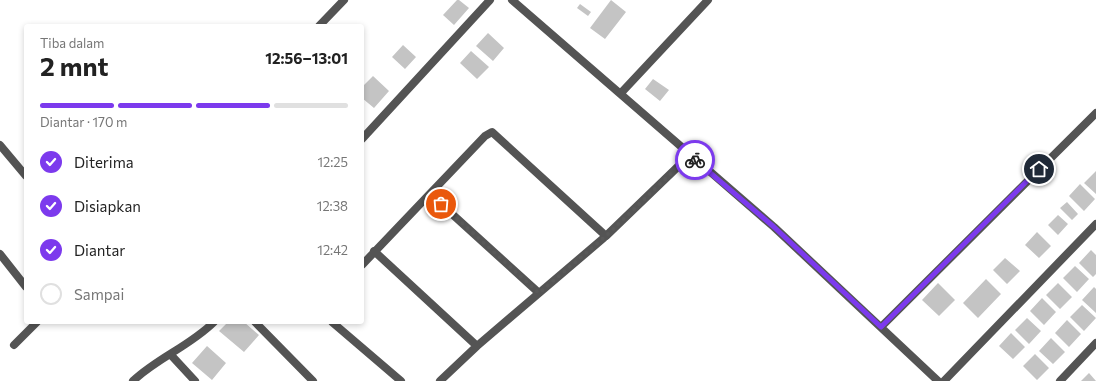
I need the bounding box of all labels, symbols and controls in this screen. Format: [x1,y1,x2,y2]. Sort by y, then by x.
text: Tiba dalam [40,35,104,51]
text: 12:56–13:01 [265,49,348,67]
text: 2 mnt [40,50,108,81]
text: Diantar · 170 m [40,114,127,130]
courier [675,140,715,180]
icon: bike [684,149,706,171]
icon: check [40,151,62,173]
pin [1022,152,1056,186]
text: Diterima [74,153,134,171]
text: 12:25 [317,154,348,170]
icon: home [1028,158,1050,180]
pin [424,187,458,221]
icon: bag [430,193,452,215]
icon: check [40,195,62,217]
text: Disiapkan [74,197,141,215]
text: 12:38 [317,198,348,214]
icon: check [40,239,62,261]
text: Diantar [74,241,125,259]
text: 12:42 [317,242,348,258]
text: Sampai [74,285,124,303]

